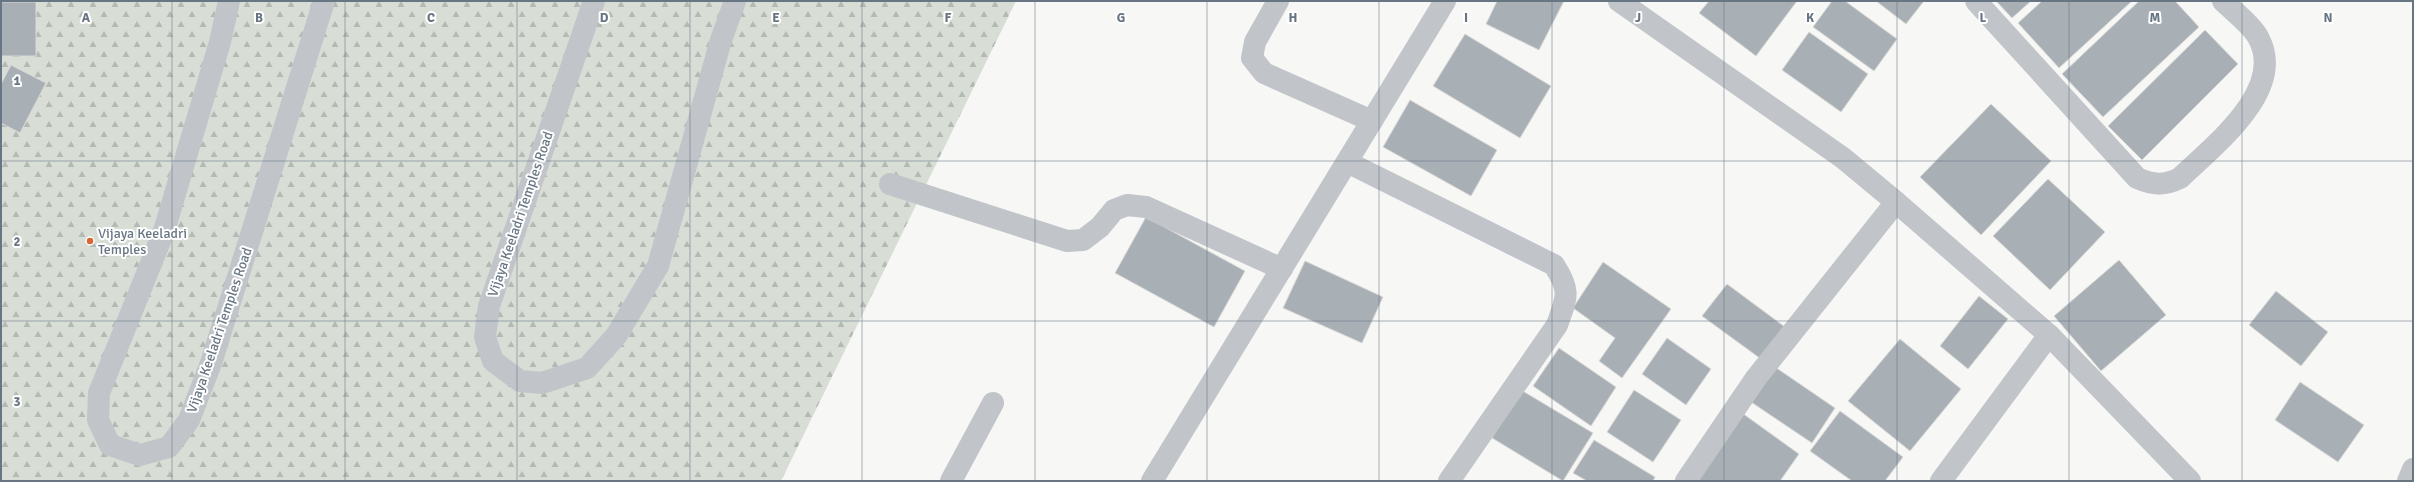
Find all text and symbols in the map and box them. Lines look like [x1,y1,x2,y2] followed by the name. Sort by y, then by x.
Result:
[82,10,91,26] text: A
[255,10,263,26] text: B
[427,10,435,26] text: C
[600,10,609,26] text: D
[772,10,780,26] text: E
[945,10,952,26] text: F
[1117,10,1125,26] text: G
[1289,10,1297,26] text: H
[1464,10,1468,26] text: I
[1635,10,1641,26] text: J
[1806,10,1814,26] text: K
[1980,10,1987,26] text: L
[2150,10,2161,26] text: M
[2323,10,2333,26] text: N
[13,73,21,89] text: 1
[484,129,557,299] street label: Vijaya Keeladri Temples Road
[98,225,187,258] place label: Vijaya Keeladri Temples
[13,234,21,250] text: 2
[85,236,95,246] marker: Vijaya Keeladri Temples
[183,245,256,415] street label: Vijaya Keeladri Temples Road
[13,394,21,410] text: 3

